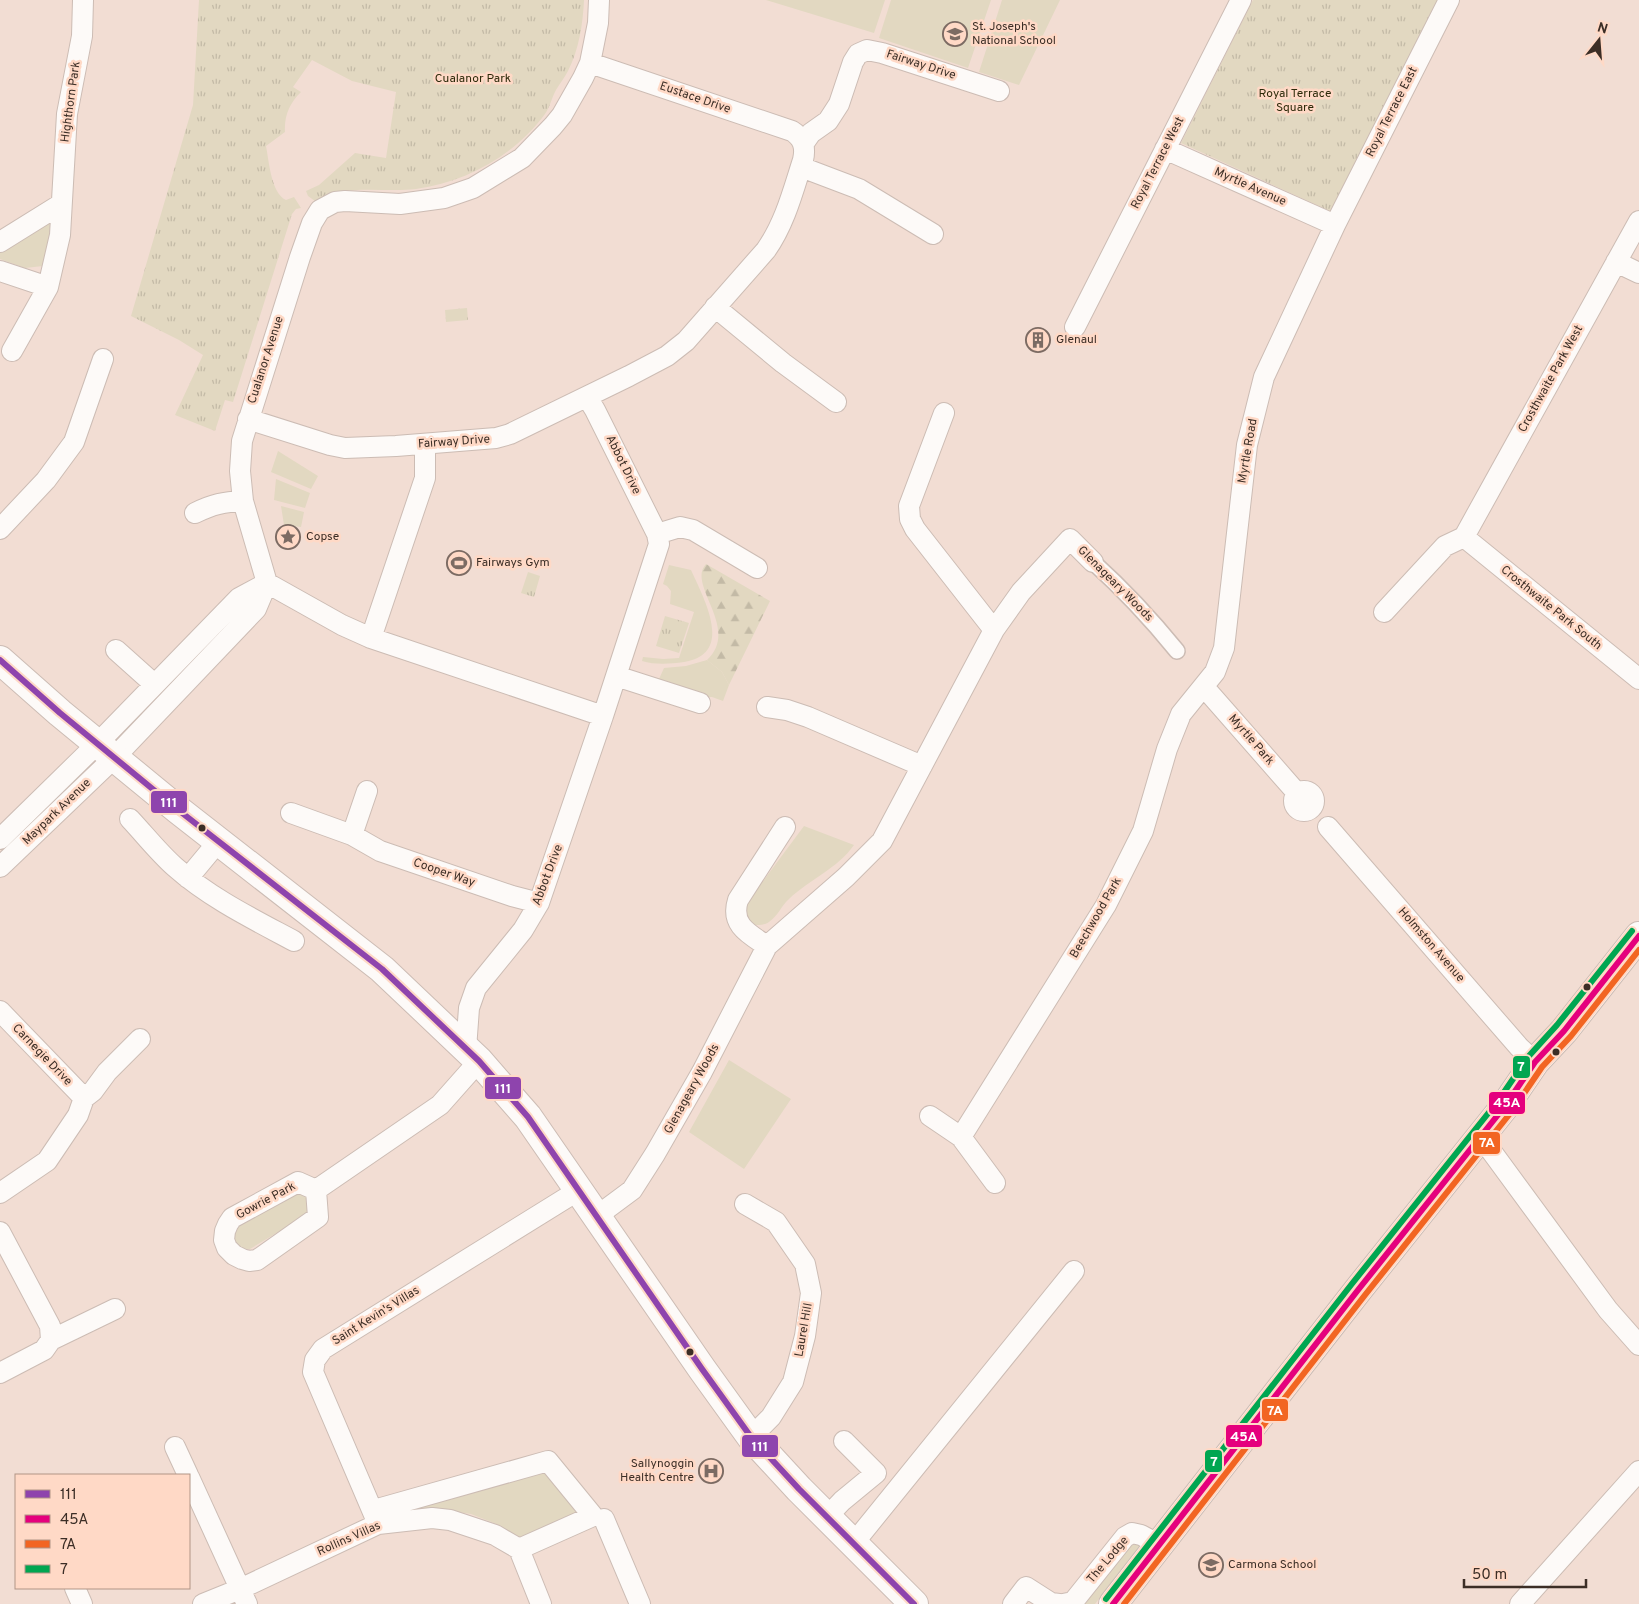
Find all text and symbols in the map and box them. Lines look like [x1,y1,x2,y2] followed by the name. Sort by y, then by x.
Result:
[1574,15,1624,65] north arrow
[972,19,1056,49] place label: St. Joseph's National School
[1595,19,1610,39] text: N
[942,21,968,47] school or university icon: St. Joseph's National School
[884,46,958,84] street label: Fairway Drive
[57,60,85,144] street label: Highthorn Park
[1362,64,1422,160] street label: Royal Terrace East
[435,71,511,87] park label: Cualanor Park
[657,78,733,118] street label: Eustace Drive
[1259,86,1331,116] park label: Royal Terrace Square
[1128,114,1188,212] street label: Royal Terrace West
[1211,164,1289,210] street label: Myrtle Avenue
[244,314,288,406] street label: Cualanor Avenue
[1515,323,1587,435] street label: Crosthwaite Park West
[1025,327,1051,353] building icon: Glenaul
[1056,332,1097,348] place label: Glenaul
[1234,417,1262,485] street label: Myrtle Road
[417,432,491,452] street label: Fairway Drive
[602,433,644,497] street label: Abbot Drive
[275,524,301,550] place icon: Copse
[306,529,339,545] place label: Copse
[1074,543,1156,625] street label: Glenageary Woods
[446,550,472,576] sports icon: Fairways Gym
[476,555,550,571] place label: Fairways Gym
[1497,562,1605,654] street label: Crosthwaite Park South
[1224,711,1278,769] street label: Myrtle Park
[19,775,95,849] street label: Maypark Avenue
[150,790,188,814] line badge: 111
[161,795,177,812] text: 111
[197,823,207,833] unlabelled marker
[529,842,567,908] street label: Abbot Drive
[411,855,477,891] street label: Cooper Way
[1066,875,1126,961] street label: Beechwood Park
[1394,904,1468,986] street label: Holmston Avenue
[1582,982,1592,992] unlabelled marker
[8,1021,76,1089] street label: Carnegie Drive
[661,1041,723,1137] street label: Glenageary Woods
[1551,1047,1561,1057] unlabelled marker
[1512,1055,1531,1079] line badge: 7
[1517,1059,1525,1076] text: 7
[484,1076,522,1100] line badge: 111
[495,1081,511,1098] text: 111
[1488,1091,1526,1115] line badge: 45A
[1493,1095,1521,1112] text: 45A
[1472,1131,1501,1155] line badge: 7A
[1479,1135,1495,1152] text: 7A
[233,1179,299,1223] street label: Gowrie Park
[329,1283,423,1349] street label: Saint Kevin's Villas
[791,1302,817,1358] street label: Laurel Hill
[685,1347,695,1357] unlabelled marker
[1261,1398,1289,1422] line badge: 7A
[1267,1403,1283,1420] text: 7A
[1225,1424,1263,1448] line badge: 45A
[1230,1429,1258,1446] text: 45A
[741,1434,779,1458] line badge: 111
[752,1439,768,1456] text: 111
[1204,1449,1223,1473] line badge: 7
[1210,1454,1218,1471] text: 7
[620,1456,694,1486] place label: Sallynoggin Health Centre
[698,1458,724,1484] hospital icon: Sallynoggin Health Centre
[15,1474,190,1589] legend
[60,1486,77,1505] text: 111
[60,1511,89,1530] text: 45A
[315,1518,383,1560] street label: Rollins Villas
[1084,1533,1132,1587] street label: The Lodge
[60,1536,76,1555] text: 7A
[1198,1552,1224,1578] school or university icon: Carmona School
[1464,1556,1586,1588] scale bar
[1228,1557,1316,1573] place label: Carmona School
[60,1561,68,1580] text: 7
[1472,1566,1507,1585] text: 50 m

